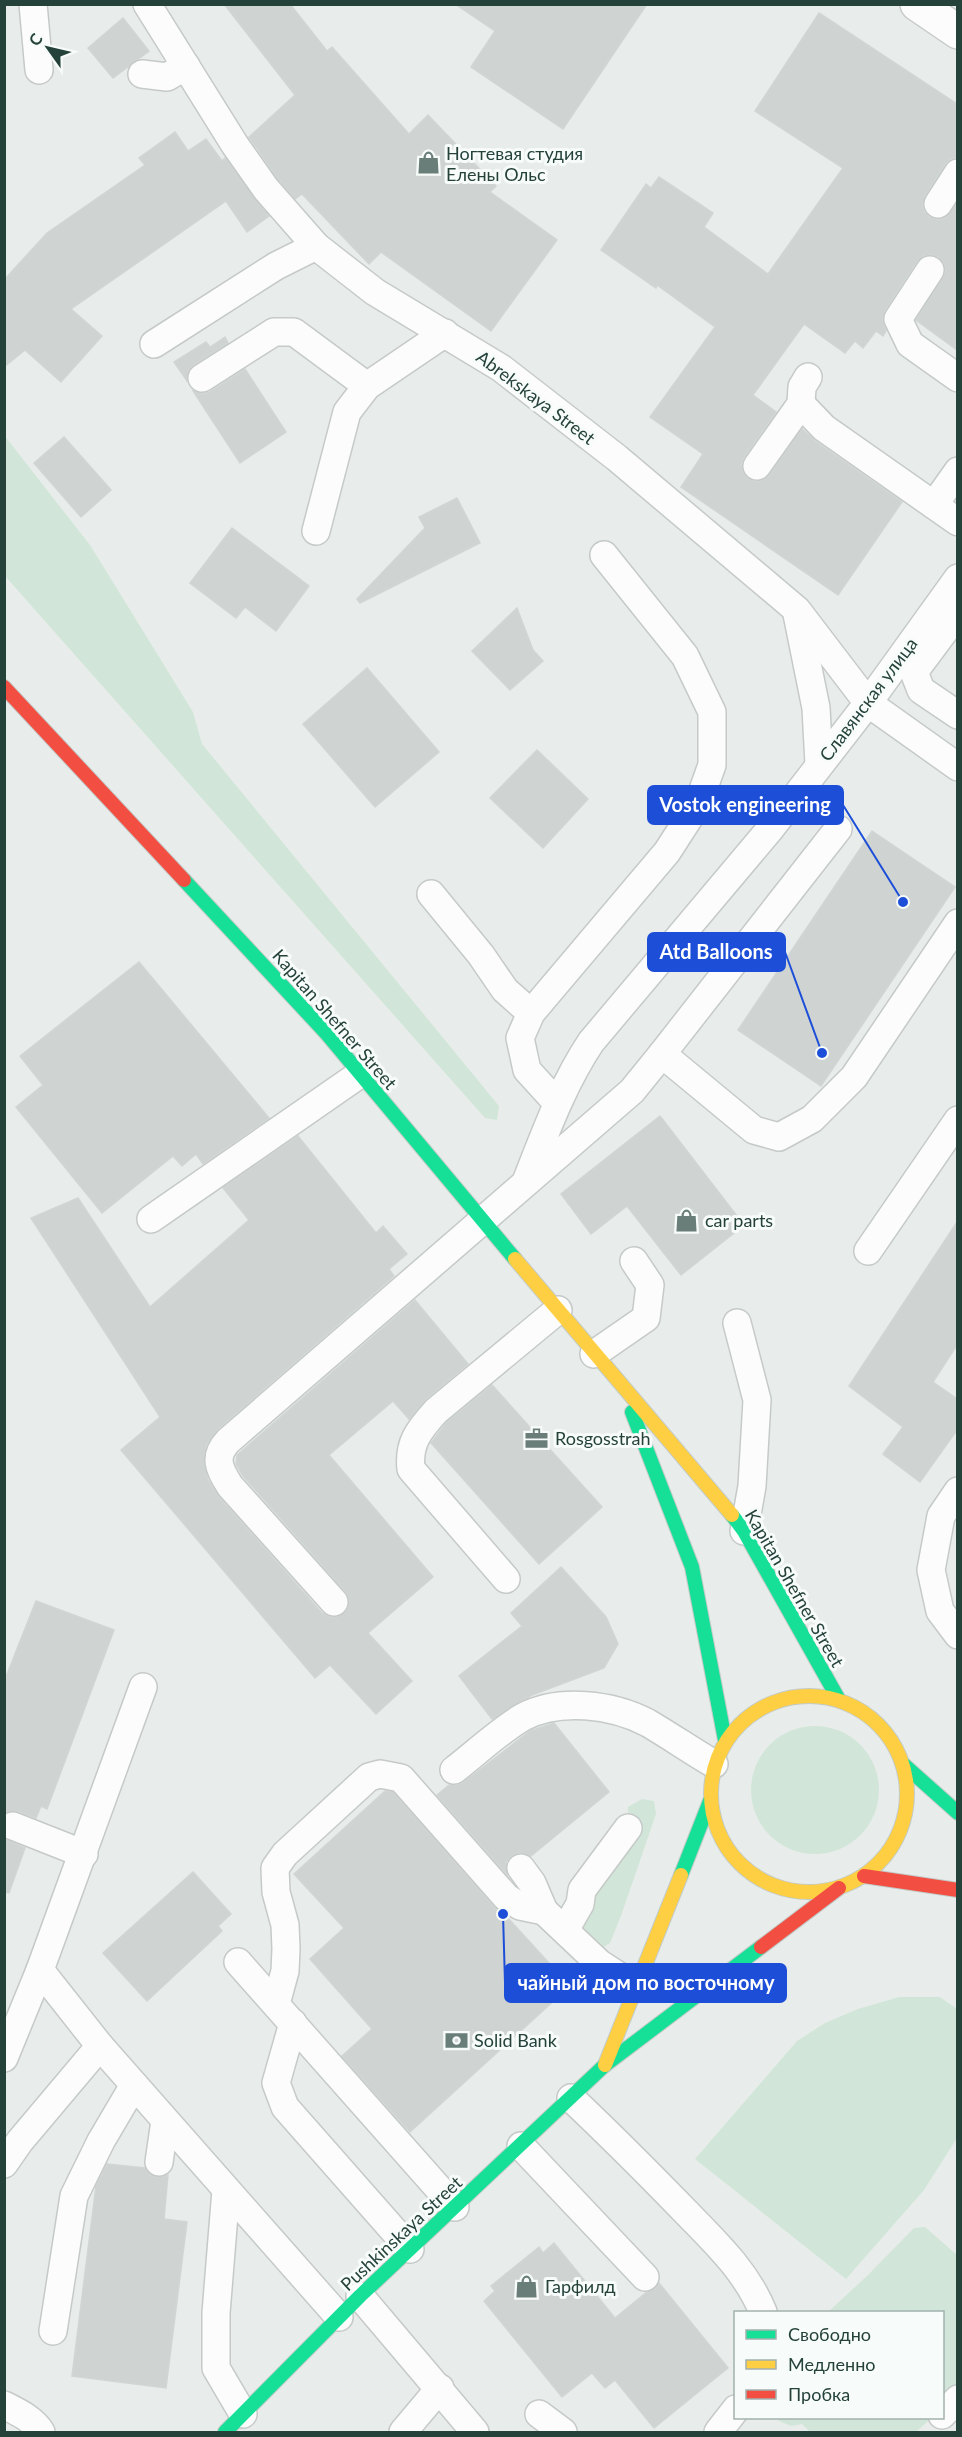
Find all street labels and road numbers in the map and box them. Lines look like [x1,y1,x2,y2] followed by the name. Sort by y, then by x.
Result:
[472,345,600,449] street label: Abrekskaya Street
[814,633,922,765] street label: Славянская улица
[268,944,402,1094] street label: Kapitan Shefner Street
[741,1505,849,1671] street label: Kapitan Shefner Street
[336,2171,467,2295] street label: Pushkinskaya Street

